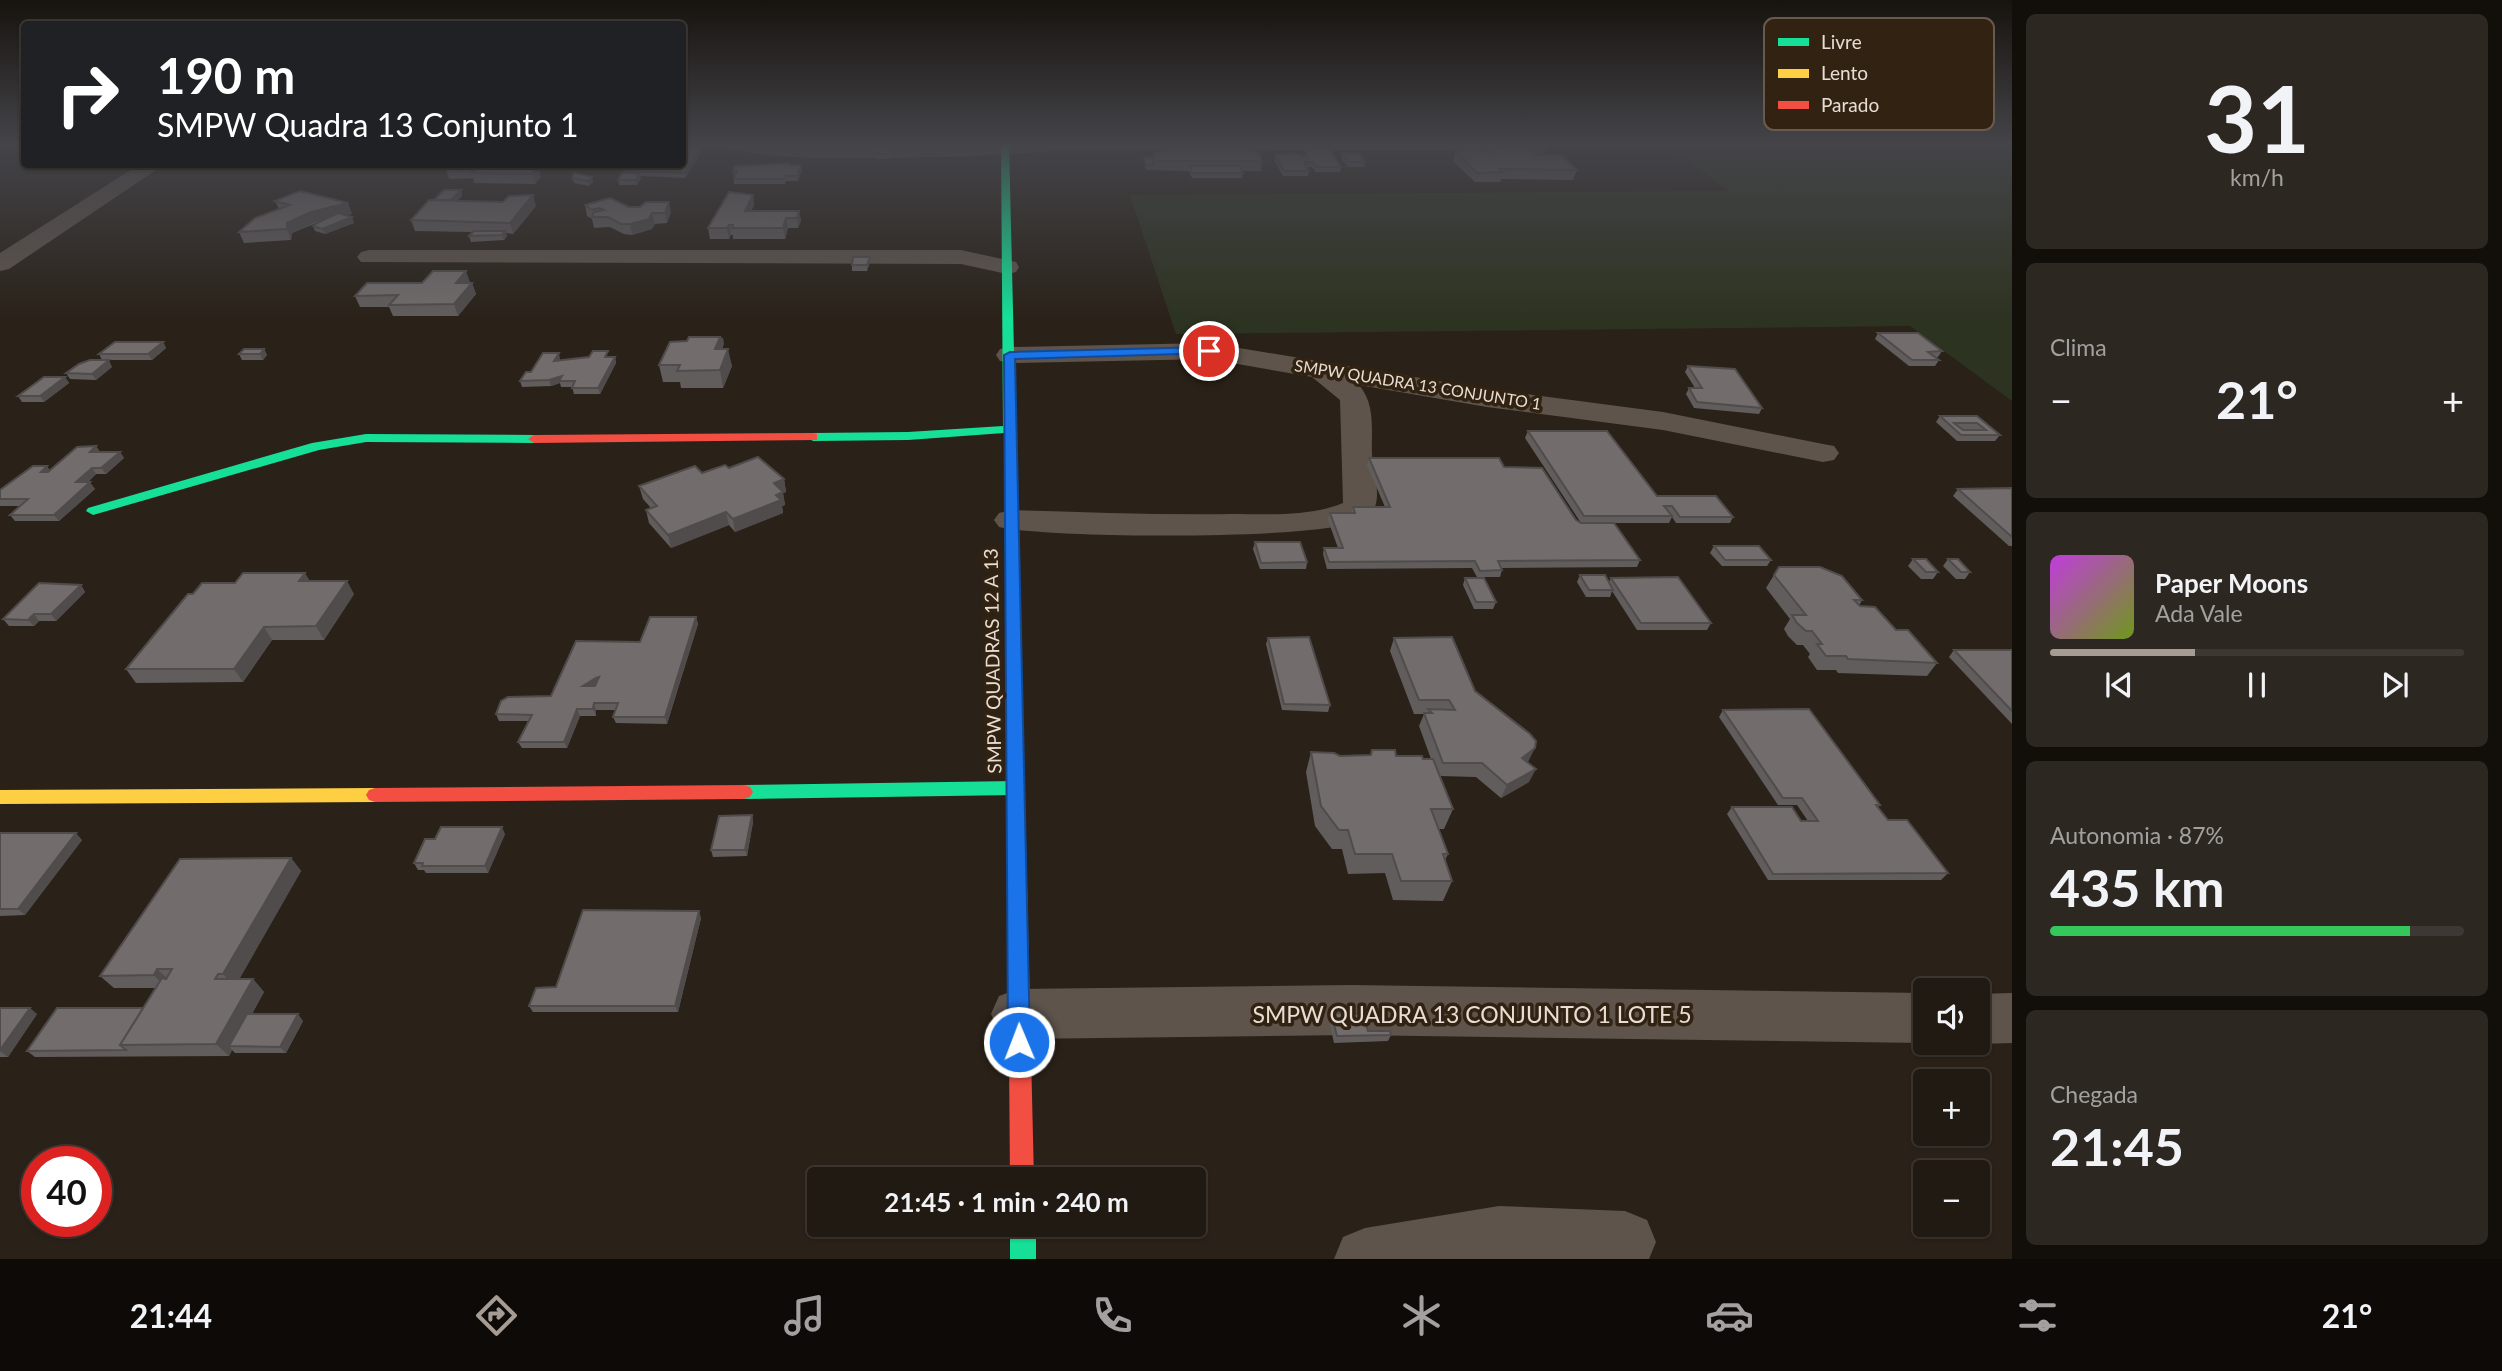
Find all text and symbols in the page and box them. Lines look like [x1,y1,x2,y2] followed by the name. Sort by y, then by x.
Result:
[1764,18,1994,130] legend
[1821,30,1862,53] text: Livre
[157,46,295,104] text: 190 m
[42,49,133,140] icon: right
[1821,61,1868,84] text: Lento
[2204,63,2310,172] text: 31
[1821,93,1879,116] text: Parado
[157,105,579,144] text: SMPW Quadra 13 Conjunto 1
[2230,163,2284,191] text: km/h
[1179,321,1239,381] pin
[1190,332,1228,370] icon: arrive
[2050,333,2107,361] text: Clima
[1293,355,1543,413] street label: SMPW QUADRA 13 CONJUNTO 1
[2216,368,2298,430] text: 21°
[2050,377,2072,423] text: −
[2442,377,2464,423] text: +
[979,548,1005,774] street label: SMPW QUADRAS 12 A 13
[2155,567,2308,599] text: Paper Moons
[2155,599,2243,627] text: Ada Vale
[2100,666,2138,704] icon: previous
[2238,666,2276,704] icon: pause
[2376,666,2414,704] icon: next
[2050,821,2224,849] text: Autonomia · 87%
[2050,856,2224,918] text: 435 km
[1913,978,1990,1237] map controls
[1913,978,1990,1055] button: sound
[1252,1000,1692,1028] street label: SMPW QUADRA 13 CONJUNTO 1 LOTE 5
[982,1005,1056,1079] position arrow
[1913,1069,1990,1146] button: +
[2050,1080,2138,1108] text: Chegada
[2050,1115,2184,1177] text: 21:45
[21,1146,112,1237] speed limit sign: 40
[1913,1160,1990,1237] button: −
[884,1186,1129,1218] text: 21:45 · 1 min · 240 m
[472,1291,521,1340] icon: directions
[780,1291,829,1340] icon: music
[1088,1291,1137,1340] icon: phone
[1397,1291,1446,1340] icon: climate
[1705,1291,1754,1340] icon: car
[2013,1291,2062,1340] icon: filters
[130,1296,212,1335] text: 21:44
[2322,1296,2372,1335] text: 21°

